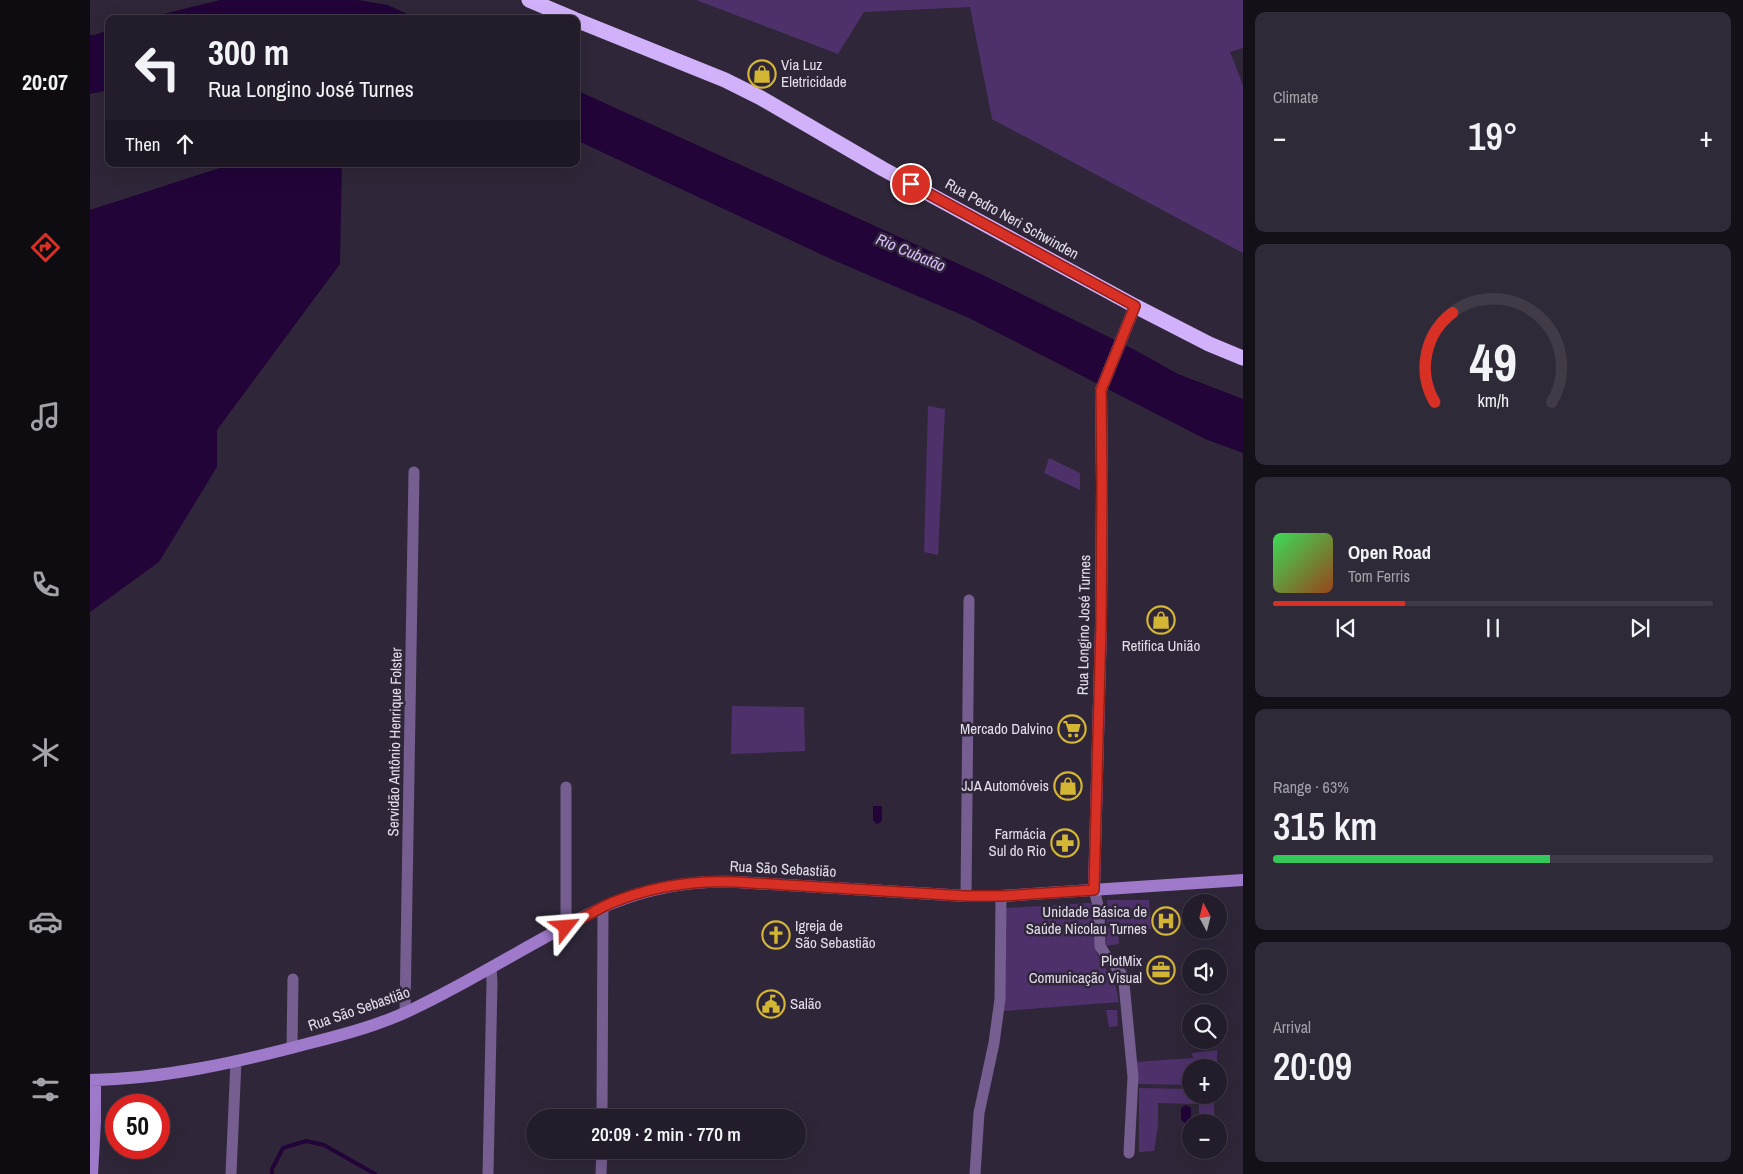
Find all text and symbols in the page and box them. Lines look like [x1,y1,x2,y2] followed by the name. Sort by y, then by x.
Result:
[208,29,289,76] text: 300 m
[125,35,190,100] icon: left
[781,54,847,92] place label: Via Luz Eletricidade
[747,59,777,89] shop icon: Via Luz Eletricidade
[22,67,68,97] text: 20:07
[208,74,414,104] text: Rua Longino José Turnes
[1273,86,1318,108] text: Climate
[1468,111,1518,162] text: 19°
[1273,118,1286,156] text: −
[1700,118,1713,156] text: +
[171,130,199,158] icon: ahead
[125,131,161,157] text: Then
[890,163,932,205] pin
[897,170,925,198] icon: arrive
[942,173,1083,264] street label: Rua Pedro Neri Schwinden
[873,227,949,277] water label: Rio Cubatão
[28,230,63,265] icon: directions
[1469,327,1517,397] text: 49
[1477,389,1509,413] text: km/h
[28,399,63,434] icon: music
[1348,539,1431,565] text: Open Road
[1072,555,1095,695] street label: Rua Longino José Turnes
[1348,565,1410,587] text: Tom Ferris
[28,567,63,602] icon: phone
[1146,605,1176,635] shop icon: Retifica União
[1332,614,1360,642] icon: previous
[1479,614,1507,642] icon: pause
[1626,614,1654,642] icon: next
[1122,635,1200,656] place label: Retifica União
[382,647,407,837] street label: Servidão Antônio Henrique Folster
[1057,714,1087,744] supermarket icon: Mercado Dalvino
[960,718,1053,739] place label: Mercado Dalvino
[28,735,63,770] icon: climate
[1053,771,1083,801] shop icon: JJA Automóveis
[961,775,1049,796] place label: JJA Automóveis
[1273,776,1349,798] text: Range · 63%
[1273,801,1377,852] text: 315 km
[989,823,1046,861] place label: Farmácia Sul do Rio
[1050,828,1080,858] pharmacy icon: Farmácia Sul do Rio
[729,855,837,882] street label: Rua São Sebastião
[1182,894,1228,939] north arrow
[1182,894,1227,1159] map controls
[539,900,591,952] position arrow
[1026,901,1147,939] place label: Unidade Básica de Saúde Nicolau Turnes
[28,904,63,939] icon: car
[1151,906,1181,936] hospital icon: Unidade Básica de Saúde Nicolau Turnes
[795,915,876,953] place label: Igreja de São Sebastião
[761,920,791,950] church icon: Igreja de São Sebastião
[1182,949,1227,994] button: sound
[1029,950,1143,988] place label: PlotMix Comunicação Visual
[1146,955,1176,985] office icon: PlotMix Comunicação Visual
[305,981,413,1036] street label: Rua São Sebastião
[756,989,786,1019] public building icon: Salão
[790,993,822,1014] place label: Salão
[1182,1004,1227,1049] button: search
[1273,1016,1311,1038] text: Arrival
[1273,1041,1352,1092] text: 20:09
[1182,1059,1227,1104] button: +
[28,1072,63,1107] icon: filters
[105,1094,170,1159] speed limit sign: 50
[1182,1114,1227,1159] button: −
[591,1121,741,1147] text: 20:09 · 2 min · 770 m

